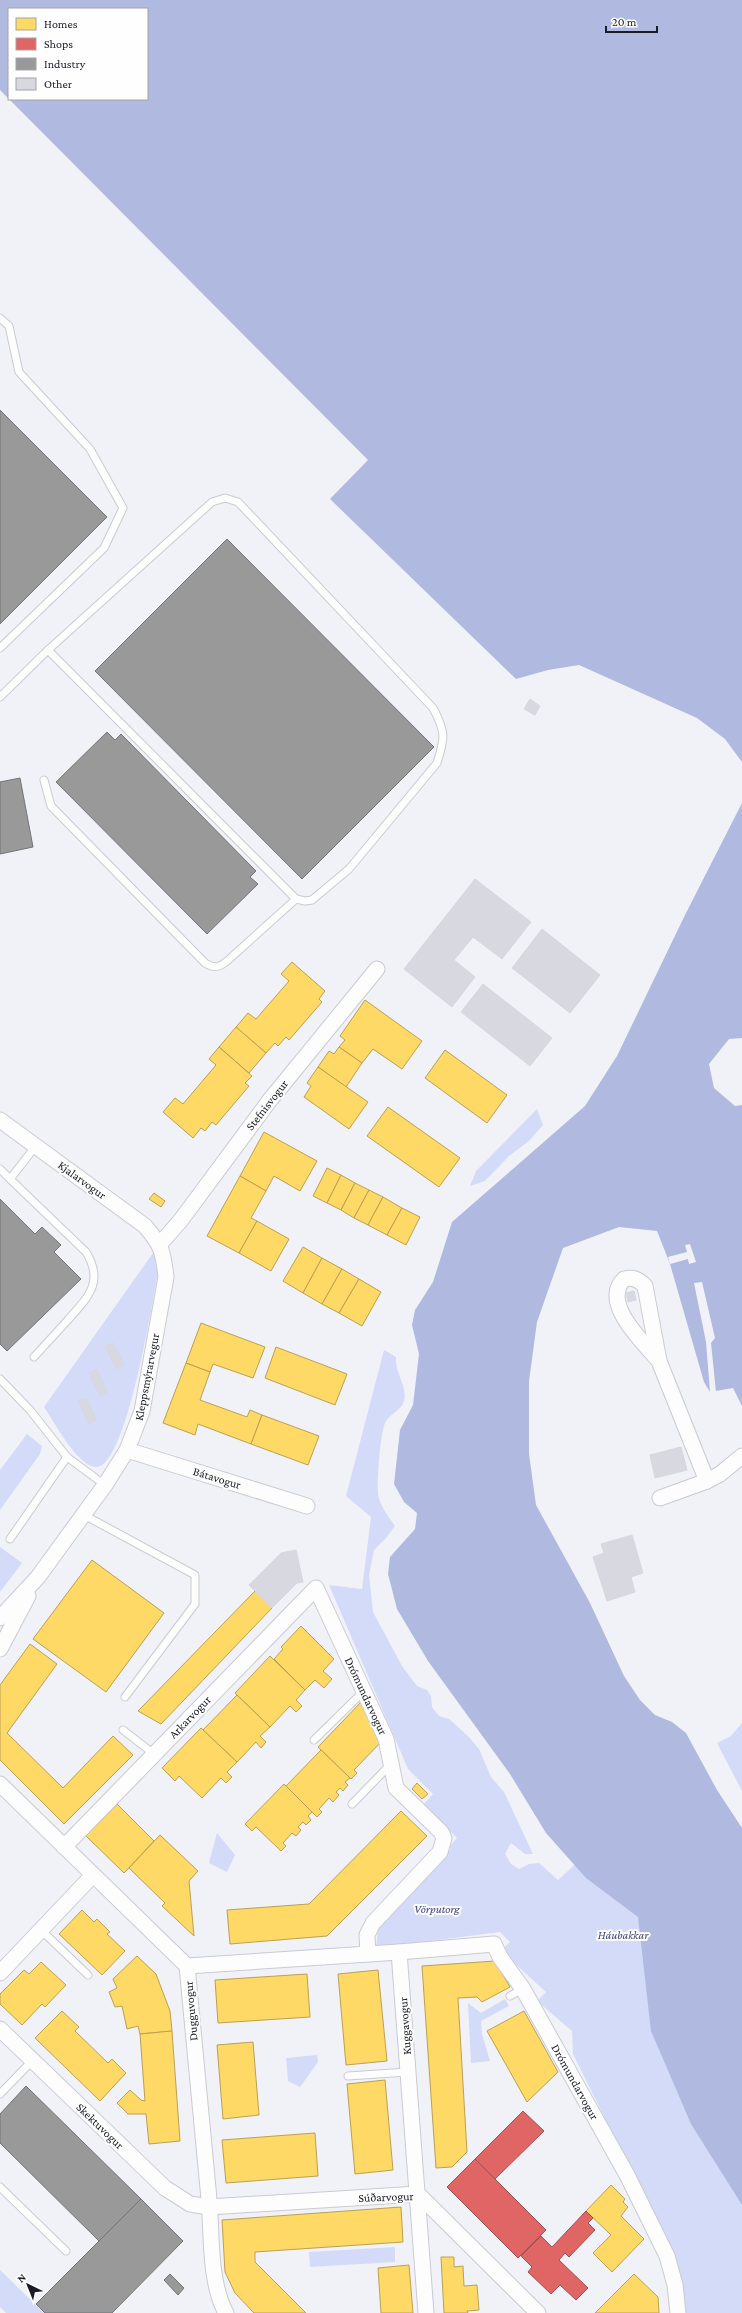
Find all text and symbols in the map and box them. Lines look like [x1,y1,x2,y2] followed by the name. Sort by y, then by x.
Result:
[8,8,148,100] legend
[606,8,657,34] scale bar
[612,15,637,29] text: 20 m
[44,17,78,31] text: Homes
[44,37,73,51] text: Shops
[44,57,86,71] text: Industry
[44,77,73,91] text: Other
[243,1076,292,1133] street label: Stefnisvogur
[55,1158,109,1203] street label: Kjalarvogur
[132,1331,162,1422] street label: Kleppsmýrarvegur
[191,1464,243,1492] street label: Bátavogur
[342,1655,390,1738] street label: Drómundarvogur
[166,1692,214,1741] street label: Arkarvogur
[414,1902,460,1916] park label: Vörputorg
[598,1928,649,1942] park label: Háubakkar
[181,1980,201,2042] street label: Dugguvogur
[396,1996,414,2055] street label: Kuggavogur
[548,2042,602,2123] street label: Drómundarvogur
[73,2100,127,2153] street label: Skektuvogur
[358,2189,415,2205] street label: Súðarvogur
[8,2265,48,2305] north arrow
[14,2270,28,2285] text: N

